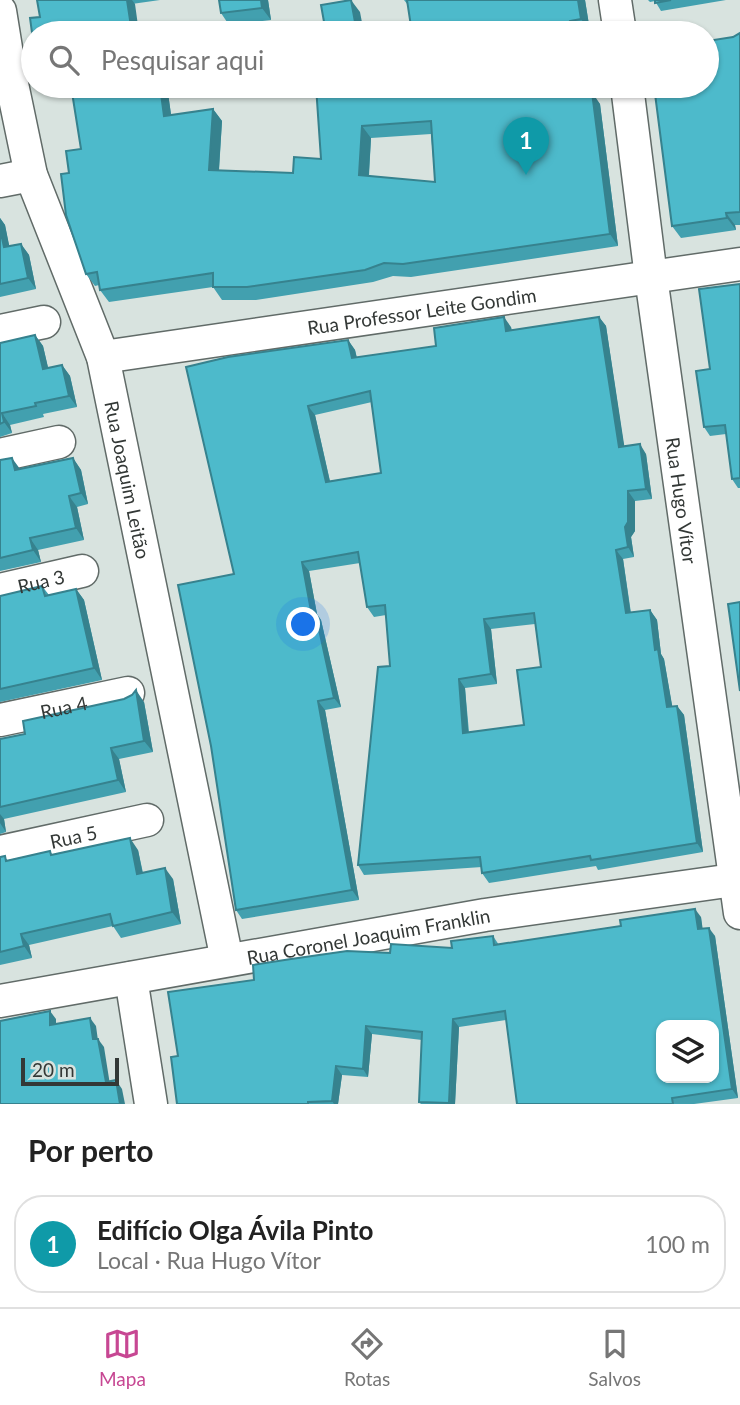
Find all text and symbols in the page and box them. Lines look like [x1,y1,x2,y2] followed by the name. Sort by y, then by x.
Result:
[21,21,719,98] search box
[45,41,83,79] icon: search
[101,44,264,76] text: Pesquisar aqui
[503,117,549,175] pin: 1
[306,282,538,339] street label: Rua Professor Leite Gondim
[101,399,156,561] street label: Rua Joaquim Leitão
[662,436,702,565] street label: Rua Hugo Vítor
[15,564,67,597] street label: Rua 3
[286,607,320,641] your location
[38,690,89,723] street label: Rua 4
[48,820,99,852] street label: Rua 5
[245,903,492,969] street label: Rua Coronel Joaquim Franklin
[656,1020,719,1083] map controls
[656,1020,719,1083] button: layers
[21,1055,119,1087] scale bar
[32,1058,75,1081] text: 20 m
[28,1132,153,1168] text: Por perto
[97,1214,373,1246] text: Edifício Olga Ávila Pinto
[46,1230,60,1258] text: 1
[645,1230,710,1258] text: 100 m
[97,1246,321,1274] text: Local · Rua Hugo Vítor
[99,1325,146,1390] tab: Mapa
[344,1325,390,1390] tab: Rotas
[588,1325,641,1390] tab: Salvos

